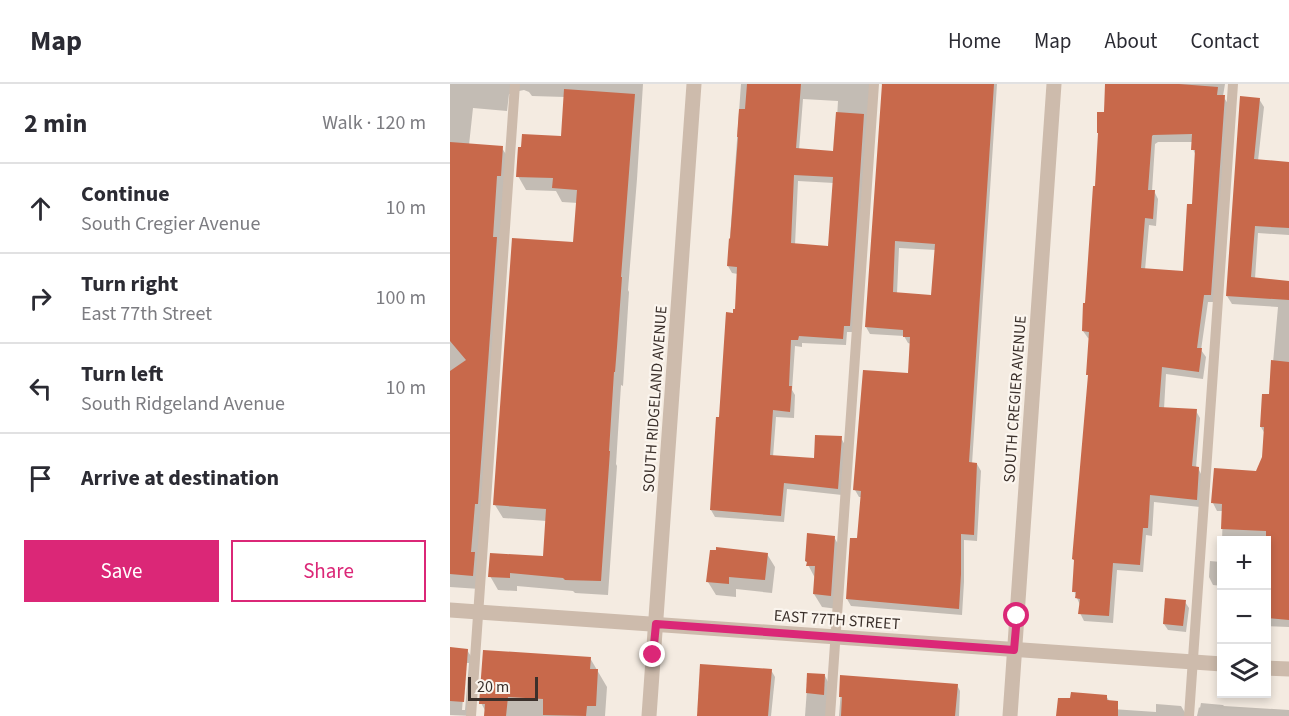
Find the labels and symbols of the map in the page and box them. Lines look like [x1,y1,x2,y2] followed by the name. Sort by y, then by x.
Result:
[637,305,673,493] street label: SOUTH RIDGELAND AVENUE
[998,315,1032,483] street label: SOUTH CREGIER AVENUE
[1003,602,1029,628] route start
[773,605,901,635] street label: EAST 77TH STREET
[639,641,665,667] route end
[468,674,538,702] scale bar

